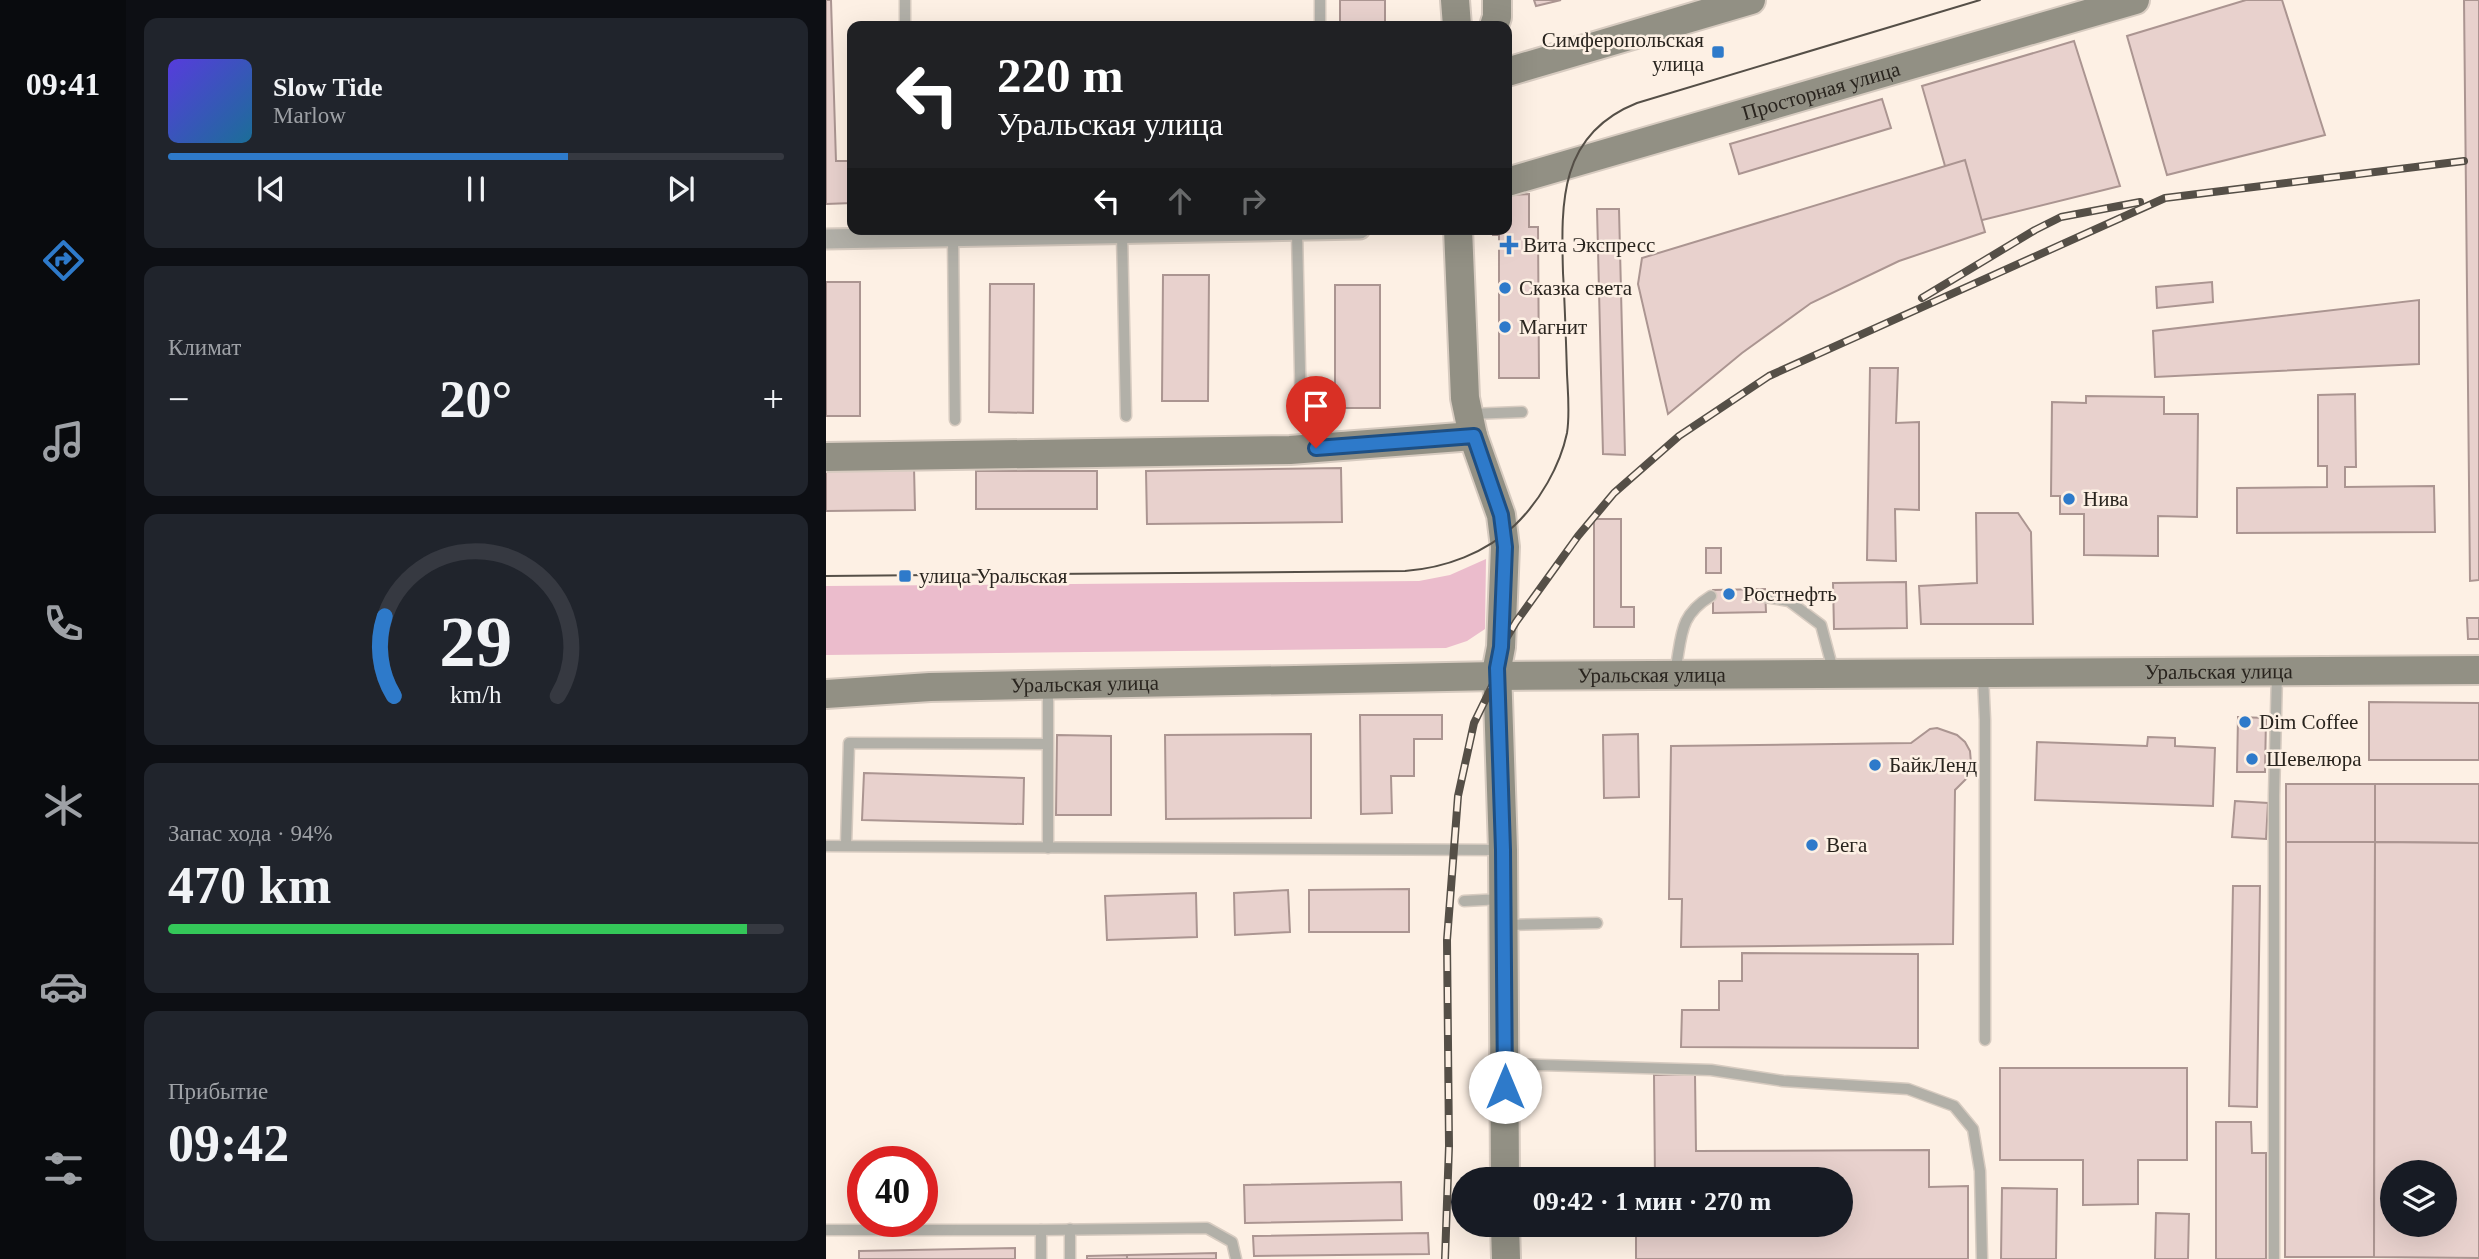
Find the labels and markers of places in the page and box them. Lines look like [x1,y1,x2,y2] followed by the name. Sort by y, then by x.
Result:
[1542,28,1705,76] place label: Симферопольская улица
[1710,44,1726,60] marker: Симферопольская улица
[1523,233,1655,257] place label: Вита Экспресс
[1501,237,1517,253] marker: Вита Экспресс
[1519,276,1633,300] place label: Сказка света
[1497,280,1513,296] marker: Сказка света
[1519,315,1587,339] place label: Магнит
[1497,319,1513,335] marker: Магнит
[1286,376,1346,448] pin
[2083,487,2129,511] place label: Нива
[2061,491,2077,507] marker: Нива
[919,564,1068,588] place label: улица Уральская
[897,568,913,584] marker: улица Уральская
[1743,582,1837,606] place label: Ростнефть
[1721,586,1737,602] marker: Ростнефть
[2259,710,2358,734] place label: Dim Coffee
[2237,714,2253,730] marker: Dim Coffee
[2266,747,2362,771] place label: Шевелюра
[2244,751,2260,767] marker: Шевелюра
[1889,753,1977,777] place label: БайкЛенд
[1867,757,1883,773] marker: БайкЛенд
[1826,833,1868,857] place label: Вега
[1804,837,1820,853] marker: Вега

